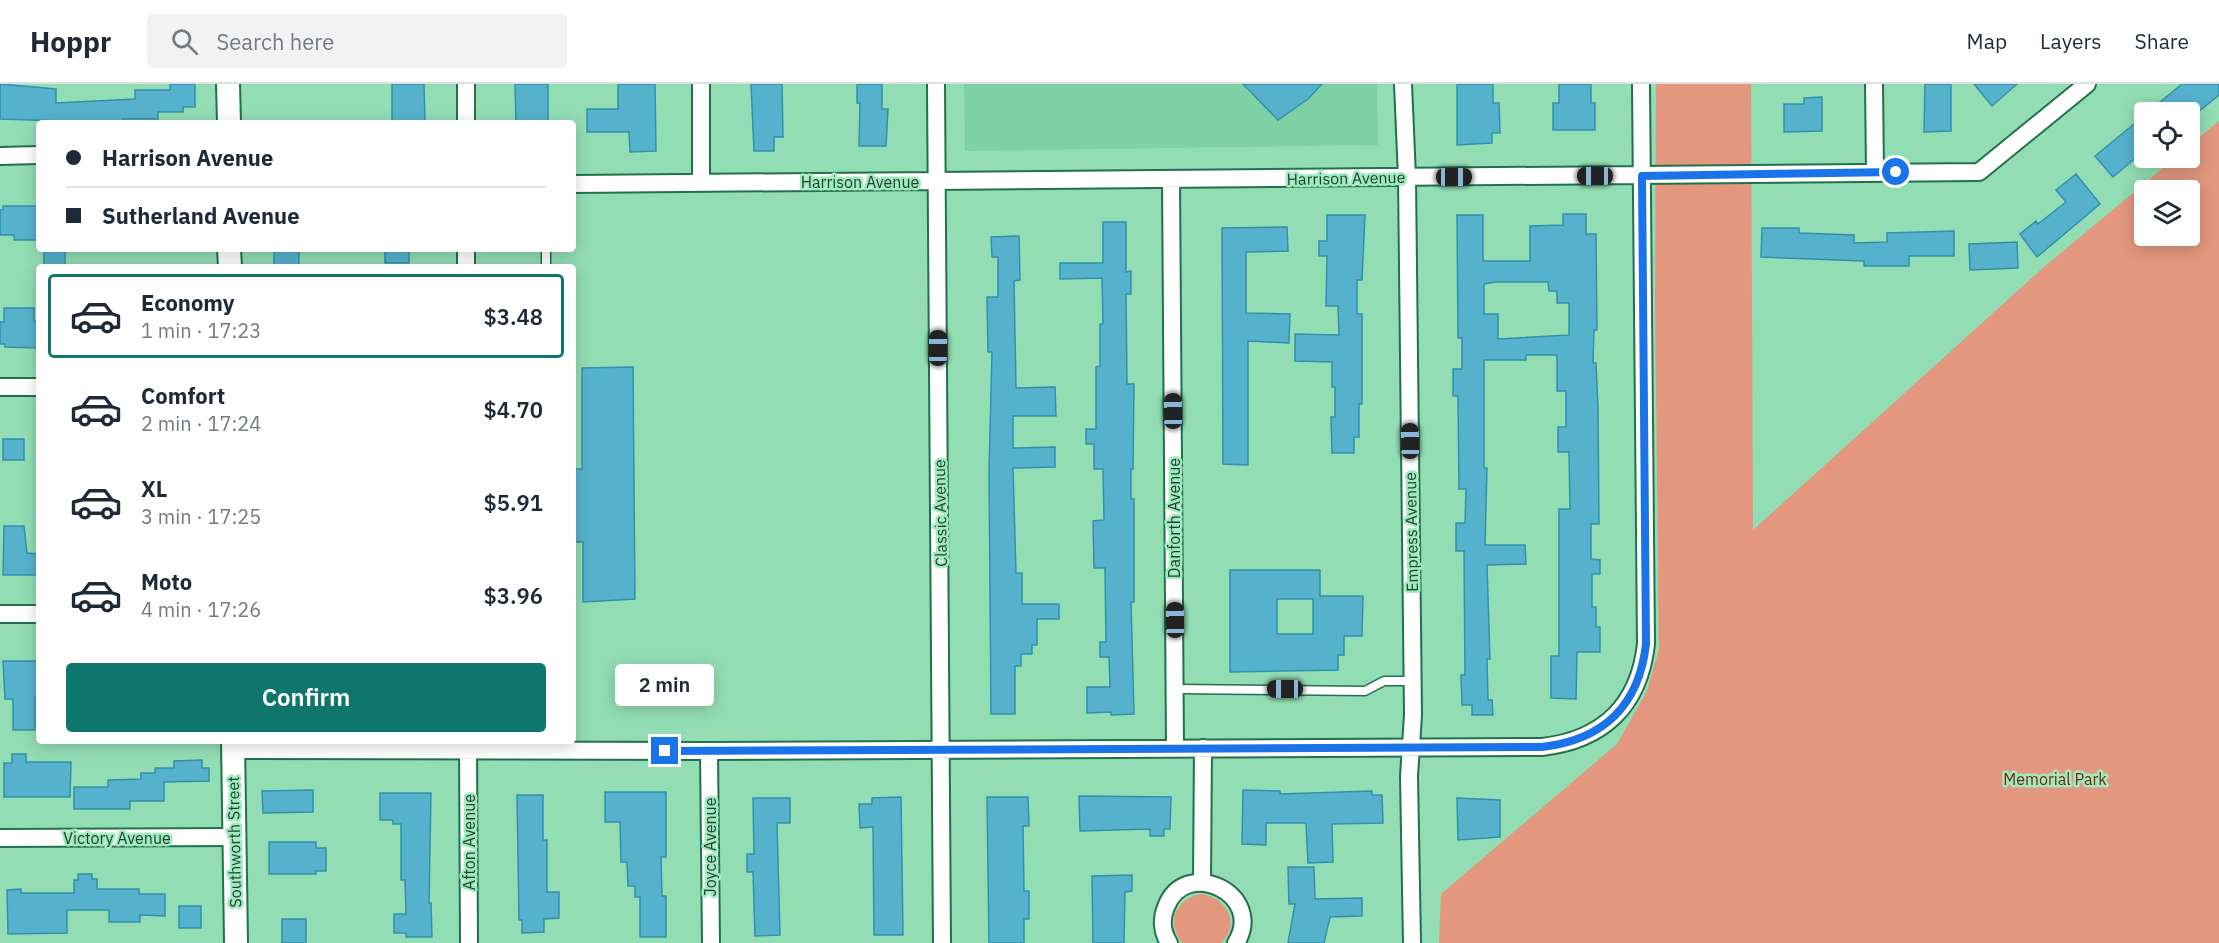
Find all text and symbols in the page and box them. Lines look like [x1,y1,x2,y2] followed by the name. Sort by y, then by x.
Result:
[147,14,567,68] search box
[30,23,111,60] text: Hoppr
[168,25,201,58] icon: search
[216,27,334,56] text: Search here
[1967,27,2007,55] text: Map
[2040,27,2102,55] text: Layers
[2135,27,2189,55] text: Share
[2134,102,2200,246] map controls
[2134,102,2200,168] button: locate
[102,143,273,172] text: Harrison Avenue
[1882,158,1909,185] route start
[1287,167,1406,189] street label: Harrison Avenue
[1577,167,1613,185] car
[1436,168,1472,186] car
[801,172,920,192] street label: Harrison Avenue
[2134,180,2200,246] button: layers
[102,201,300,230] text: Sutherland Avenue
[141,288,235,317] text: Economy
[69,289,123,343] icon: car
[484,302,543,331] text: $3.48
[141,317,261,344] text: 1 min · 17:23
[929,330,947,366] car
[141,381,225,410] text: Comfort
[69,382,123,436] icon: car
[1164,393,1182,429] car
[484,395,543,424] text: $4.70
[141,410,261,437] text: 2 min · 17:24
[1401,423,1419,459] car
[1164,458,1184,578] street label: Danforth Avenue
[929,459,951,567] street label: Classic Avenue
[1400,472,1422,592] street label: Empress Avenue
[141,474,167,503] text: XL
[69,475,123,529] icon: car
[484,488,543,517] text: $5.91
[141,503,261,530] text: 3 min · 17:25
[141,567,192,596] text: Moto
[69,568,123,622] icon: car
[484,581,543,610] text: $3.96
[141,596,261,623] text: 4 min · 17:26
[1166,602,1184,638] car
[66,663,546,732] button: Confirm
[616,664,714,706] callout: 2 min
[639,671,690,698] text: 2 min
[1267,680,1303,698] car
[651,737,678,764] route end
[2003,769,2107,789] park label: Memorial Park
[223,776,245,908] street label: Southworth Street
[459,794,479,890] street label: Afton Avenue
[700,797,720,896] street label: Joyce Avenue
[63,828,171,848] street label: Victory Avenue

